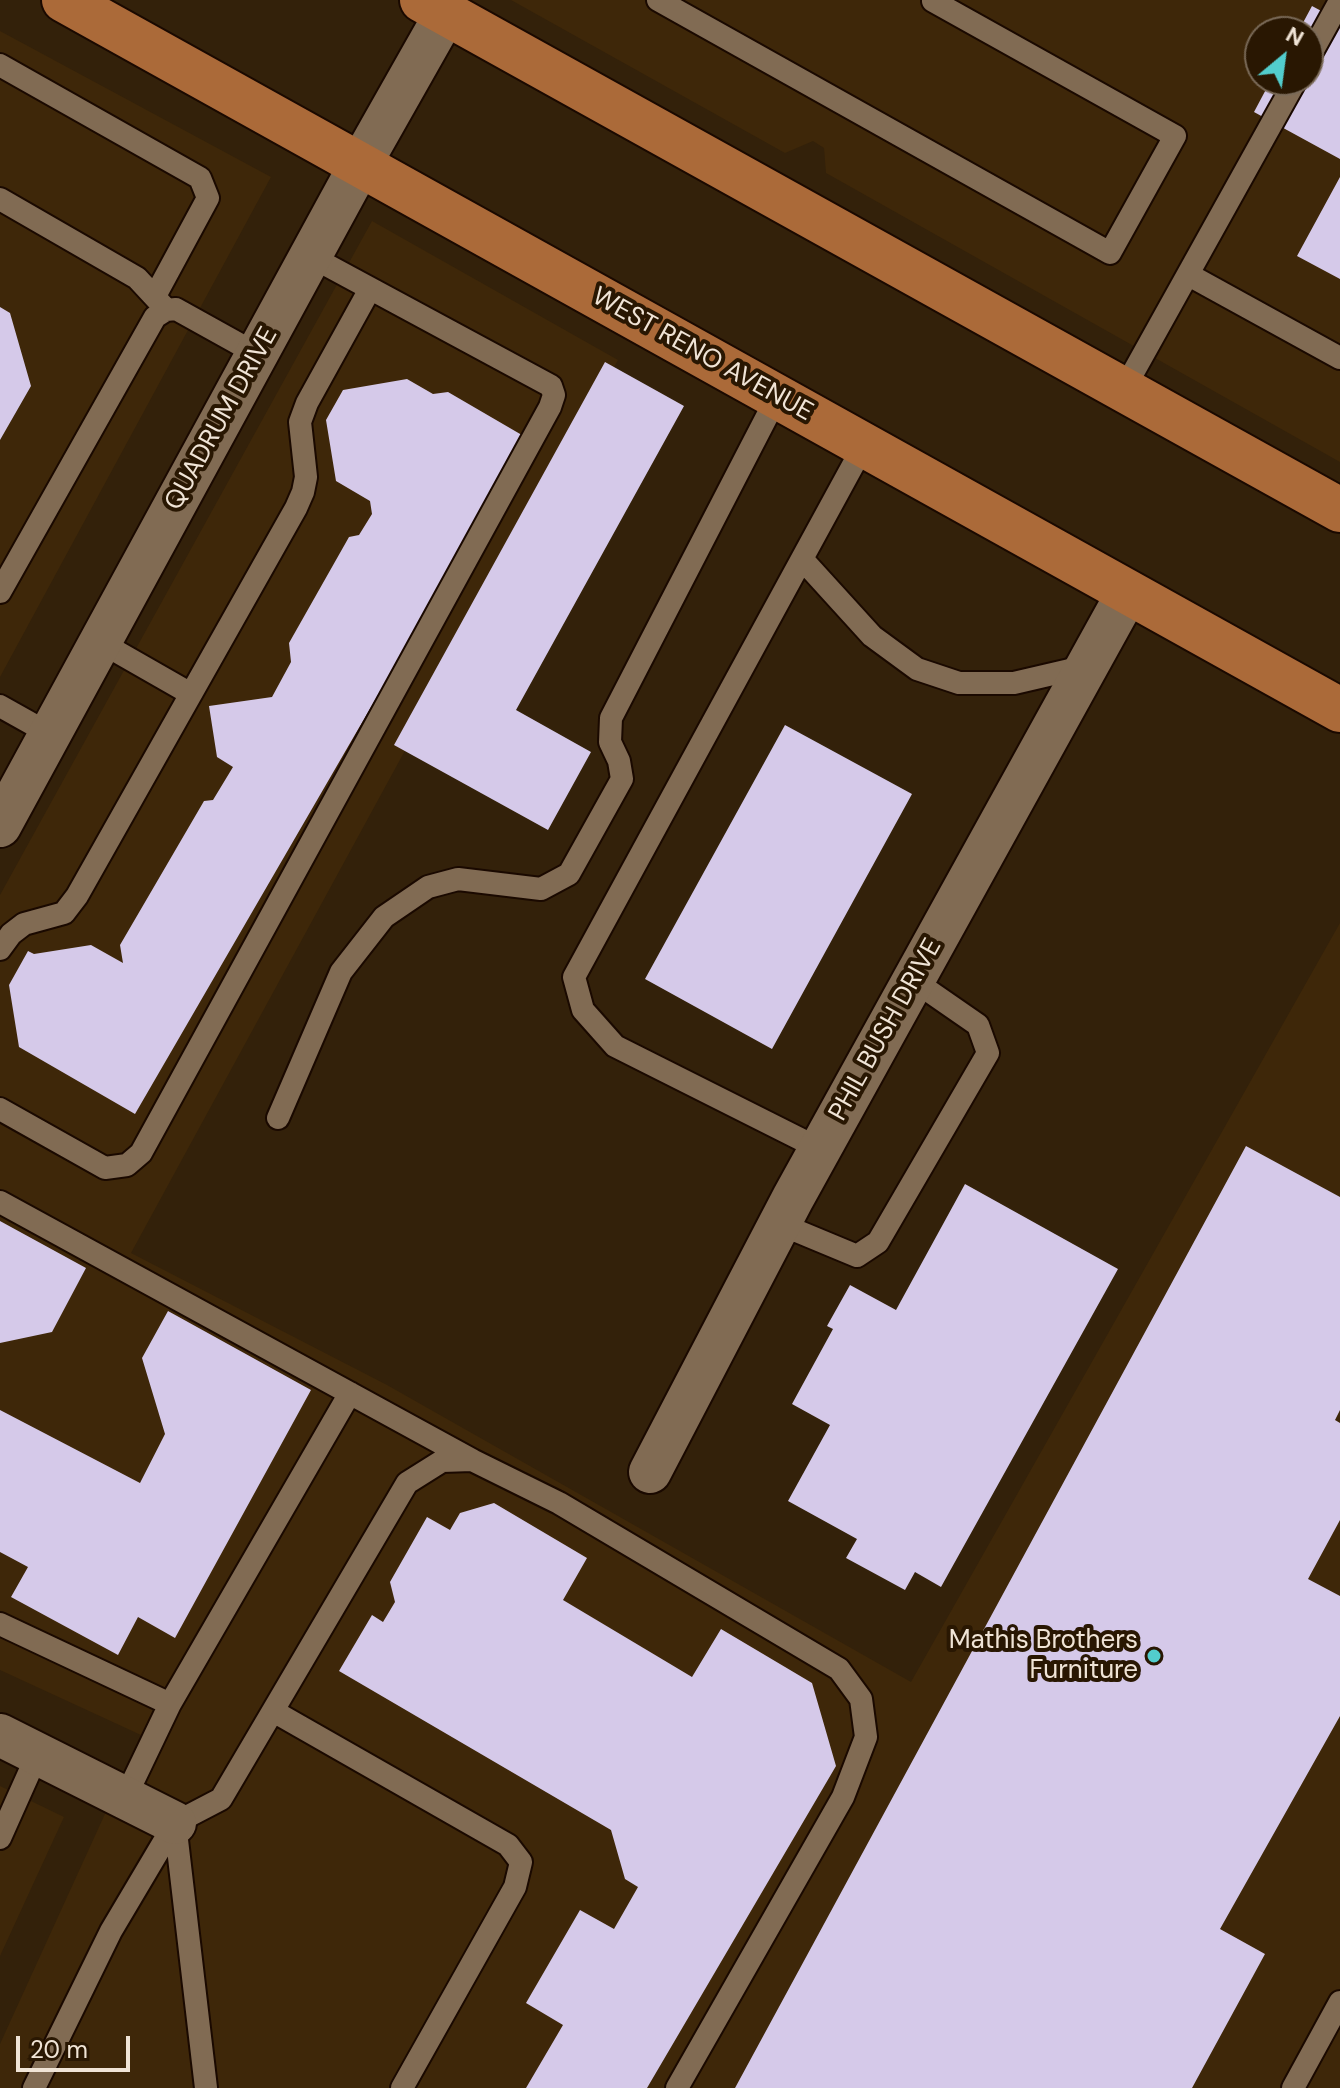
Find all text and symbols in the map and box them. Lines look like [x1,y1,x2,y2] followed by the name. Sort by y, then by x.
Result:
[1244,16,1324,96] north arrow
[1281,20,1309,53] text: N
[586,281,818,429] street label: WEST RENO AVENUE
[159,322,285,516] street label: QUADRUM DRIVE
[823,933,949,1127] street label: PHIL BUSH DRIVE
[949,1625,1138,1686] place label: Mathis Brothers Furniture
[1145,1647,1163,1665] marker: Mathis Brothers Furniture
[20,2020,134,2070] scale bar
[30,2034,88,2065] text: 20 m

